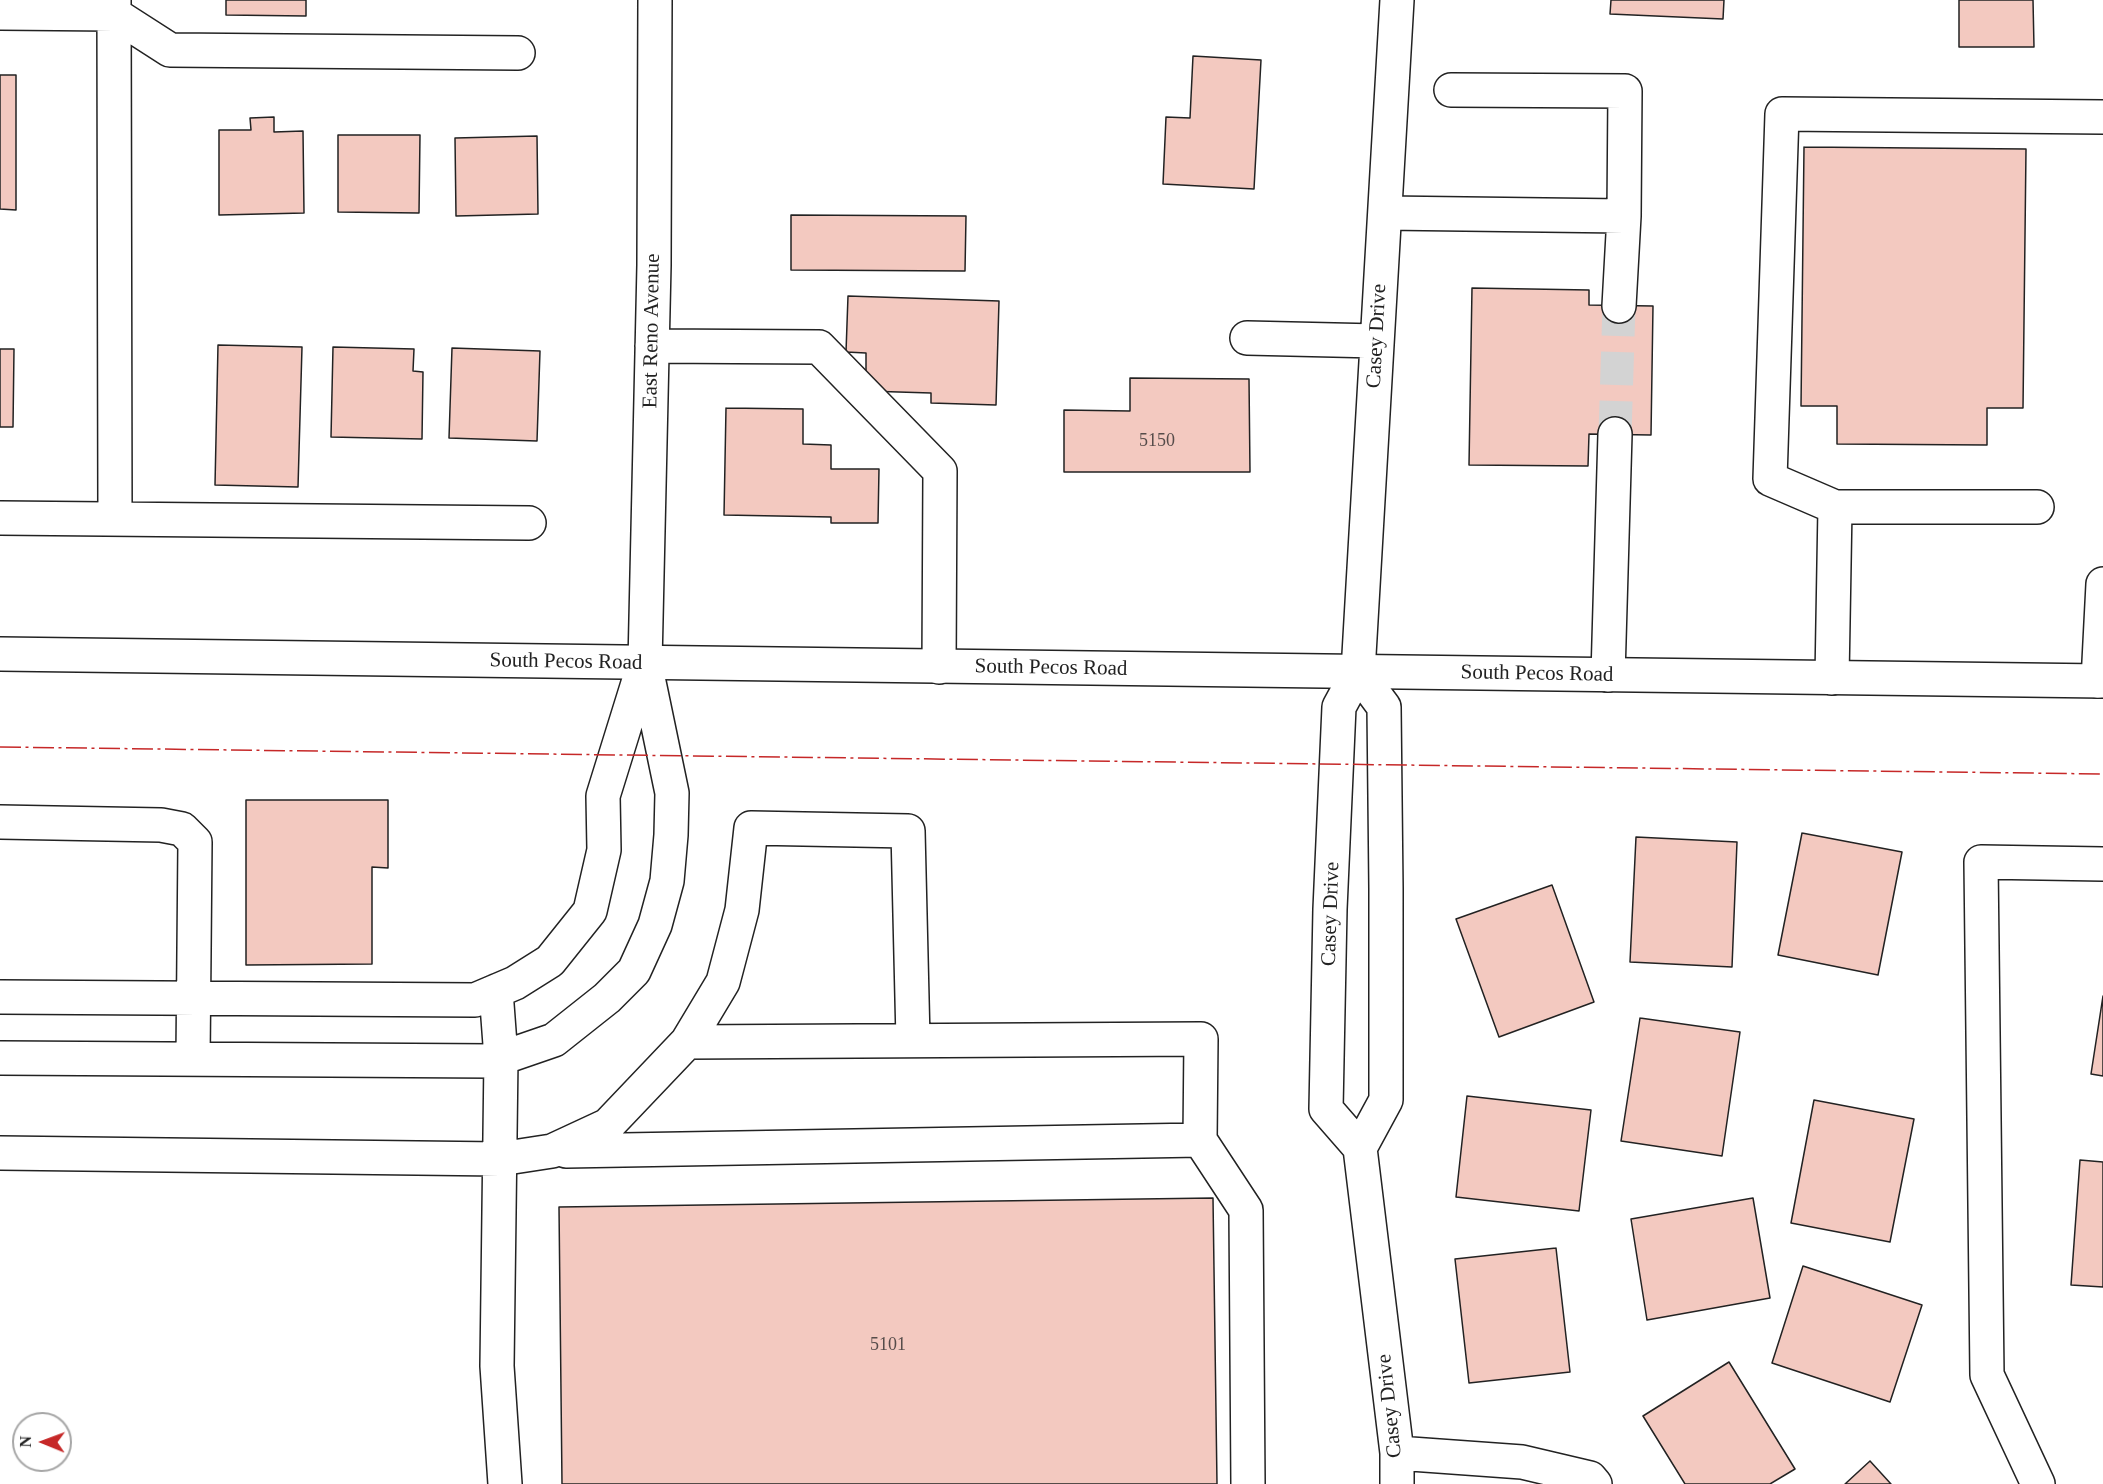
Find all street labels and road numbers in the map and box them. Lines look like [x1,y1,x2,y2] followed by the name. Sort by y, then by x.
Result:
[638,253,666,409] street label: East Reno Avenue
[1362,283,1392,389] street label: Casey Drive
[489,648,643,676] street label: South Pecos Road
[974,654,1128,682] street label: South Pecos Road
[1460,660,1614,688] street label: South Pecos Road
[1317,861,1345,967] street label: Casey Drive
[1372,1353,1408,1459] street label: Casey Drive

